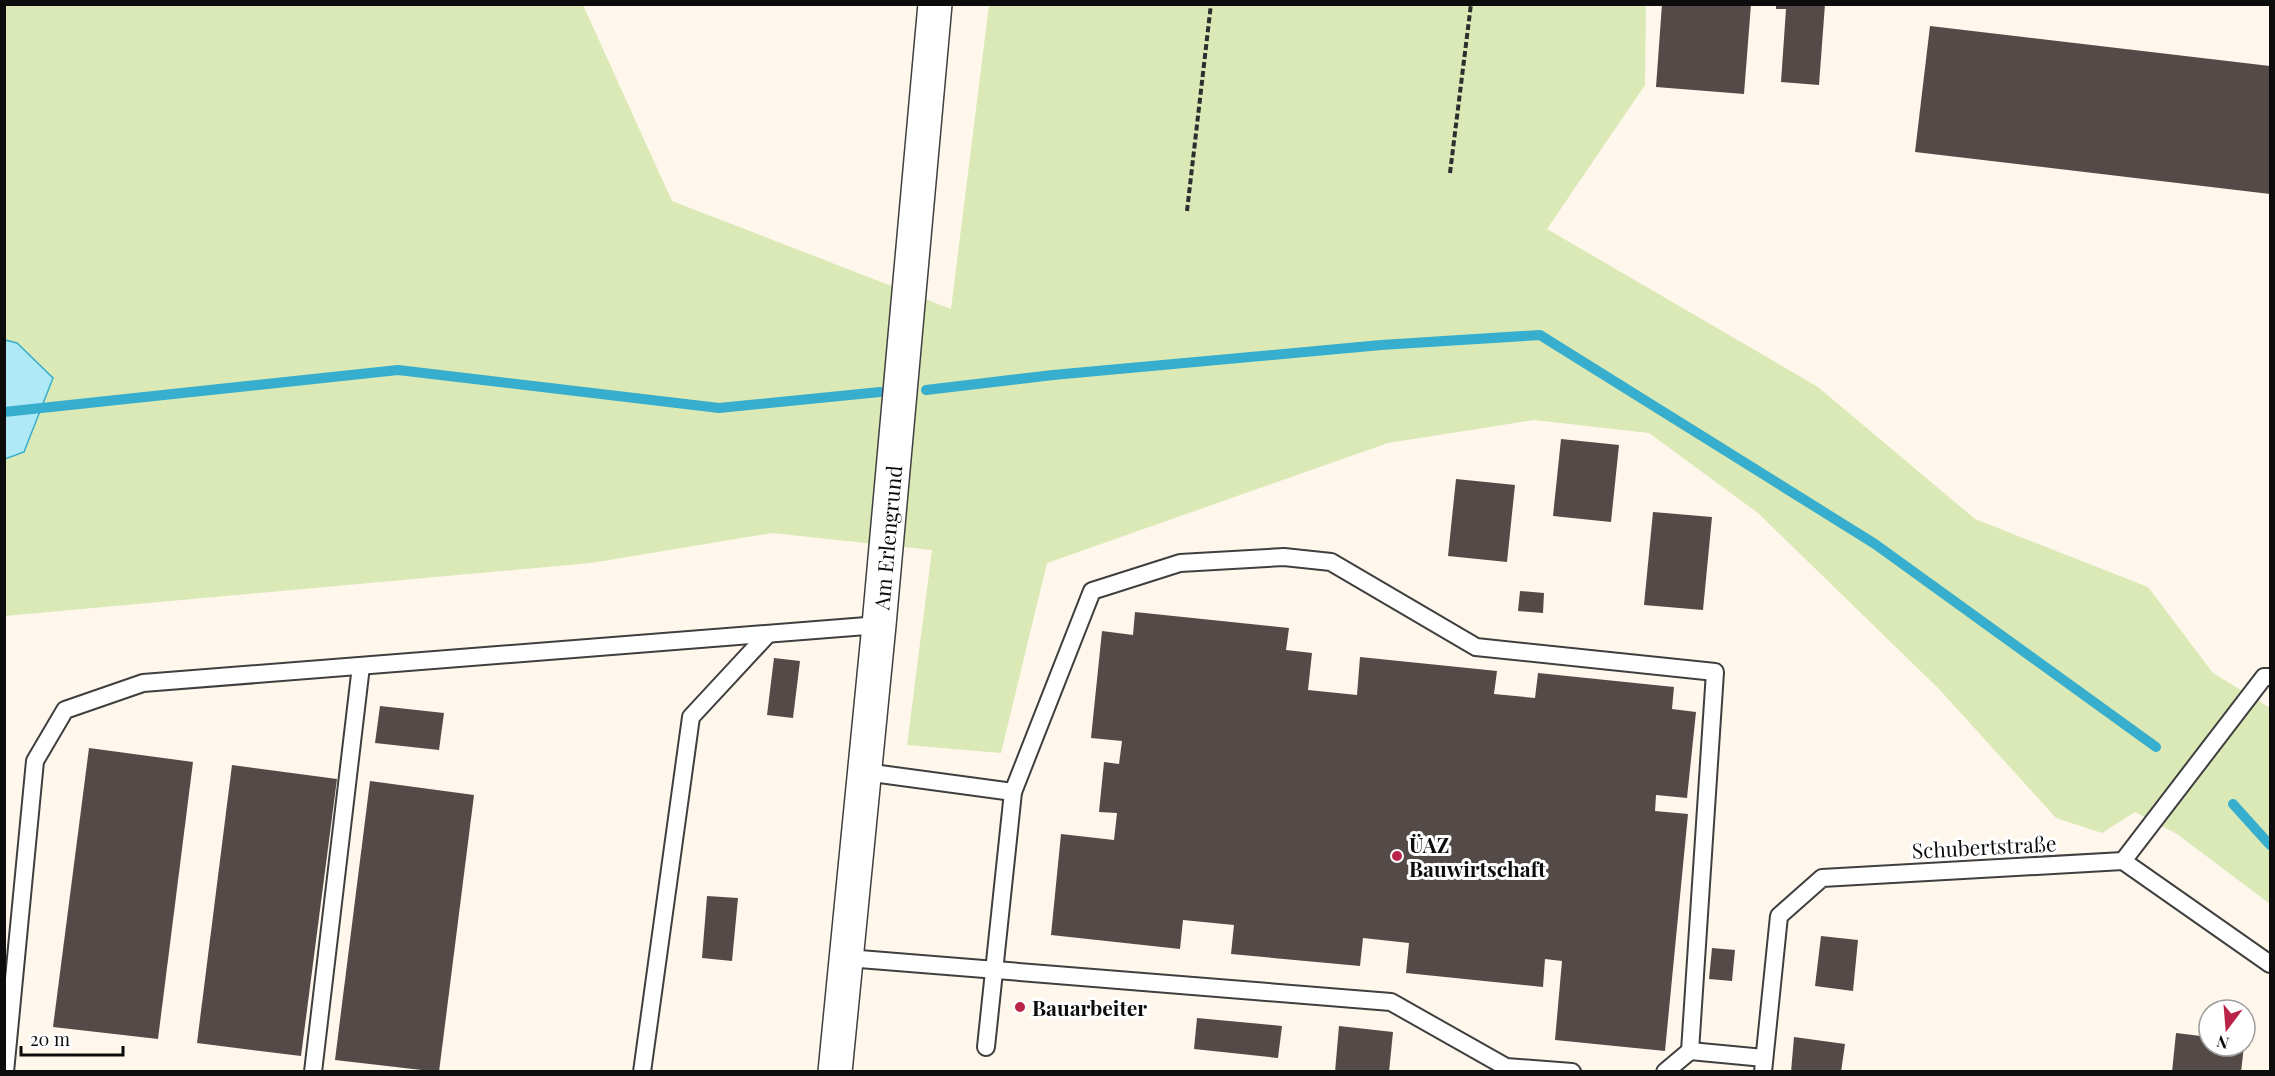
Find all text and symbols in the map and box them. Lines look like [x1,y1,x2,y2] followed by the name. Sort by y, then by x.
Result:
[866,464,907,612] street label: Am Erlengrund
[1911,828,2057,864] street label: Schubertstraße
[1409,830,1546,882] place label: ÜAZ Bauwirtschaft
[1390,849,1404,863] marker: ÜAZ Bauwirtschaft
[1032,993,1147,1021] place label: Bauarbeiter
[2197,998,2257,1058] north arrow
[1013,1000,1027,1014] marker: Bauarbeiter
[21,1019,123,1057] scale bar
[30,1027,70,1051] text: 20 m
[2214,1031,2231,1055] text: N

